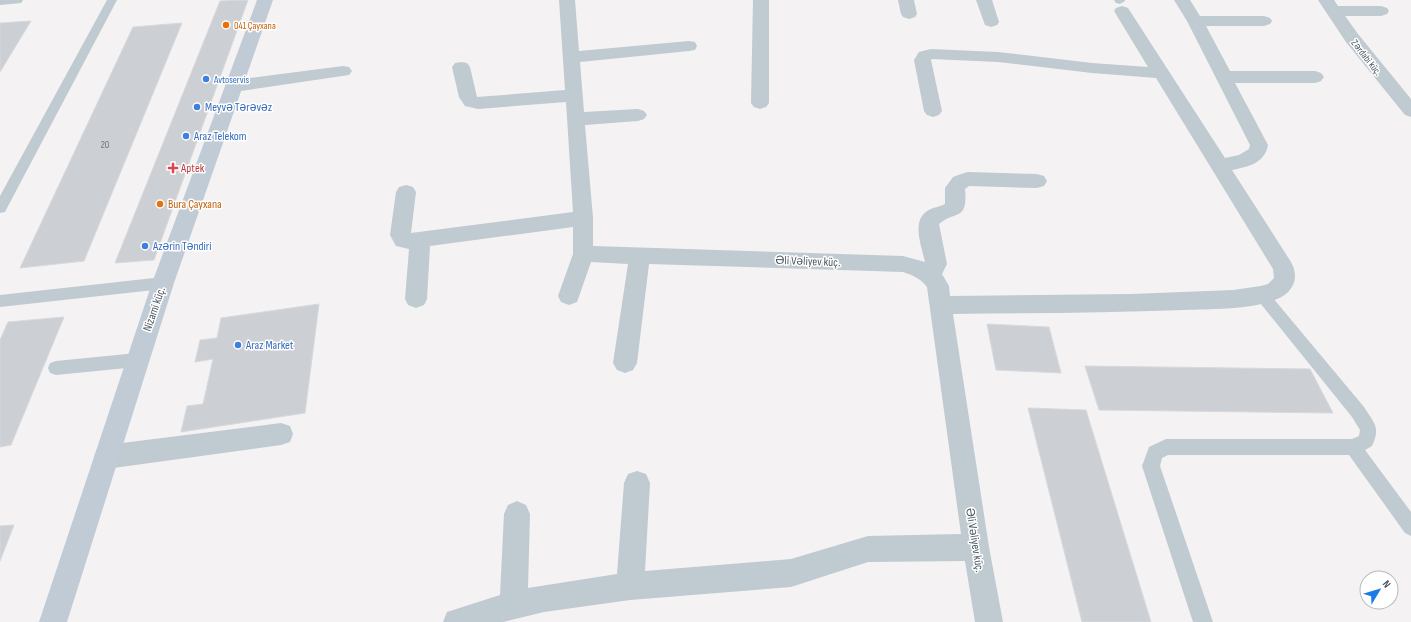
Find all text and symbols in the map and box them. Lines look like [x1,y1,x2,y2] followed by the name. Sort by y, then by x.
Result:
[221,20,231,30] marker: 041 Çayxana
[234,20,276,32] place label: 041 Çayxana
[1349,37,1384,78] street label: Zərdabi küç.
[201,74,211,84] marker: Avtoservis
[213,74,250,86] place label: Avtoservis
[205,100,273,115] place label: Meyvə Tərəvəz
[192,102,202,112] marker: Meyvə Tərəvəz
[193,129,247,144] place label: Araz Telekom
[181,131,191,141] marker: Araz Telekom
[101,139,109,151] house number: 20
[180,161,205,176] place label: Aptek
[168,163,178,173] marker: Aptek
[168,197,222,212] place label: Bura Çayxana
[155,199,165,209] marker: Bura Çayxana
[152,239,212,254] place label: Azərin Təndiri
[140,241,150,251] marker: Azərin Təndiri
[775,253,841,270] street label: Əli Vəliyev küç.
[140,285,169,333] street label: Nizami küç.
[245,338,294,353] place label: Araz Market
[233,340,243,350] marker: Araz Market
[962,507,987,573] street label: Əli Vəliyev küç.
[1359,570,1399,610] north arrow
[1380,578,1393,591] text: N

